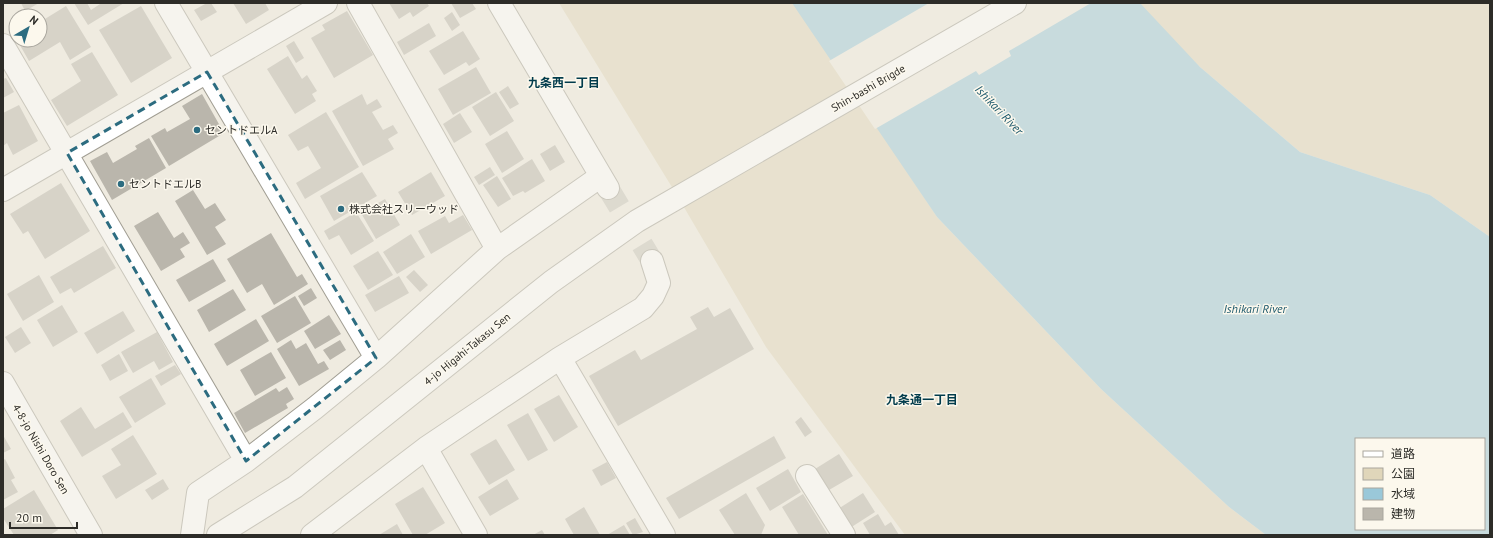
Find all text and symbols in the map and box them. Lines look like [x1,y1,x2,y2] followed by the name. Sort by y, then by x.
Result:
[8,8,48,48] north arrow
[27,12,41,28] text: N
[828,61,908,115] street label: Shin-bashi Brigde
[528,75,600,90] district label: 九条西一丁目
[972,82,1027,138] water label: Ishikari River
[205,123,278,137] place label: セントドエルA
[192,125,202,135] marker: セントドエルA
[129,177,201,191] place label: セントドエルB
[116,179,126,189] marker: セントドエルB
[349,202,459,216] place label: 株式会社スリーウッド
[336,204,346,214] marker: 株式会社スリーウッド
[1223,301,1288,316] water label: Ishikari River
[421,310,513,388] street label: 4-jo Higahi-Takasu Sen
[886,392,958,407] district label: 九条通一丁目
[10,401,72,497] street label: 4-8-jo Nishi Doro Sen
[1355,438,1485,530] legend
[1391,446,1415,461] text: 道路
[1391,466,1415,481] text: 公園
[1391,486,1415,501] text: 水域
[10,504,77,530] scale bar
[1391,506,1415,521] text: 建物
[16,510,42,525] text: 20 m

